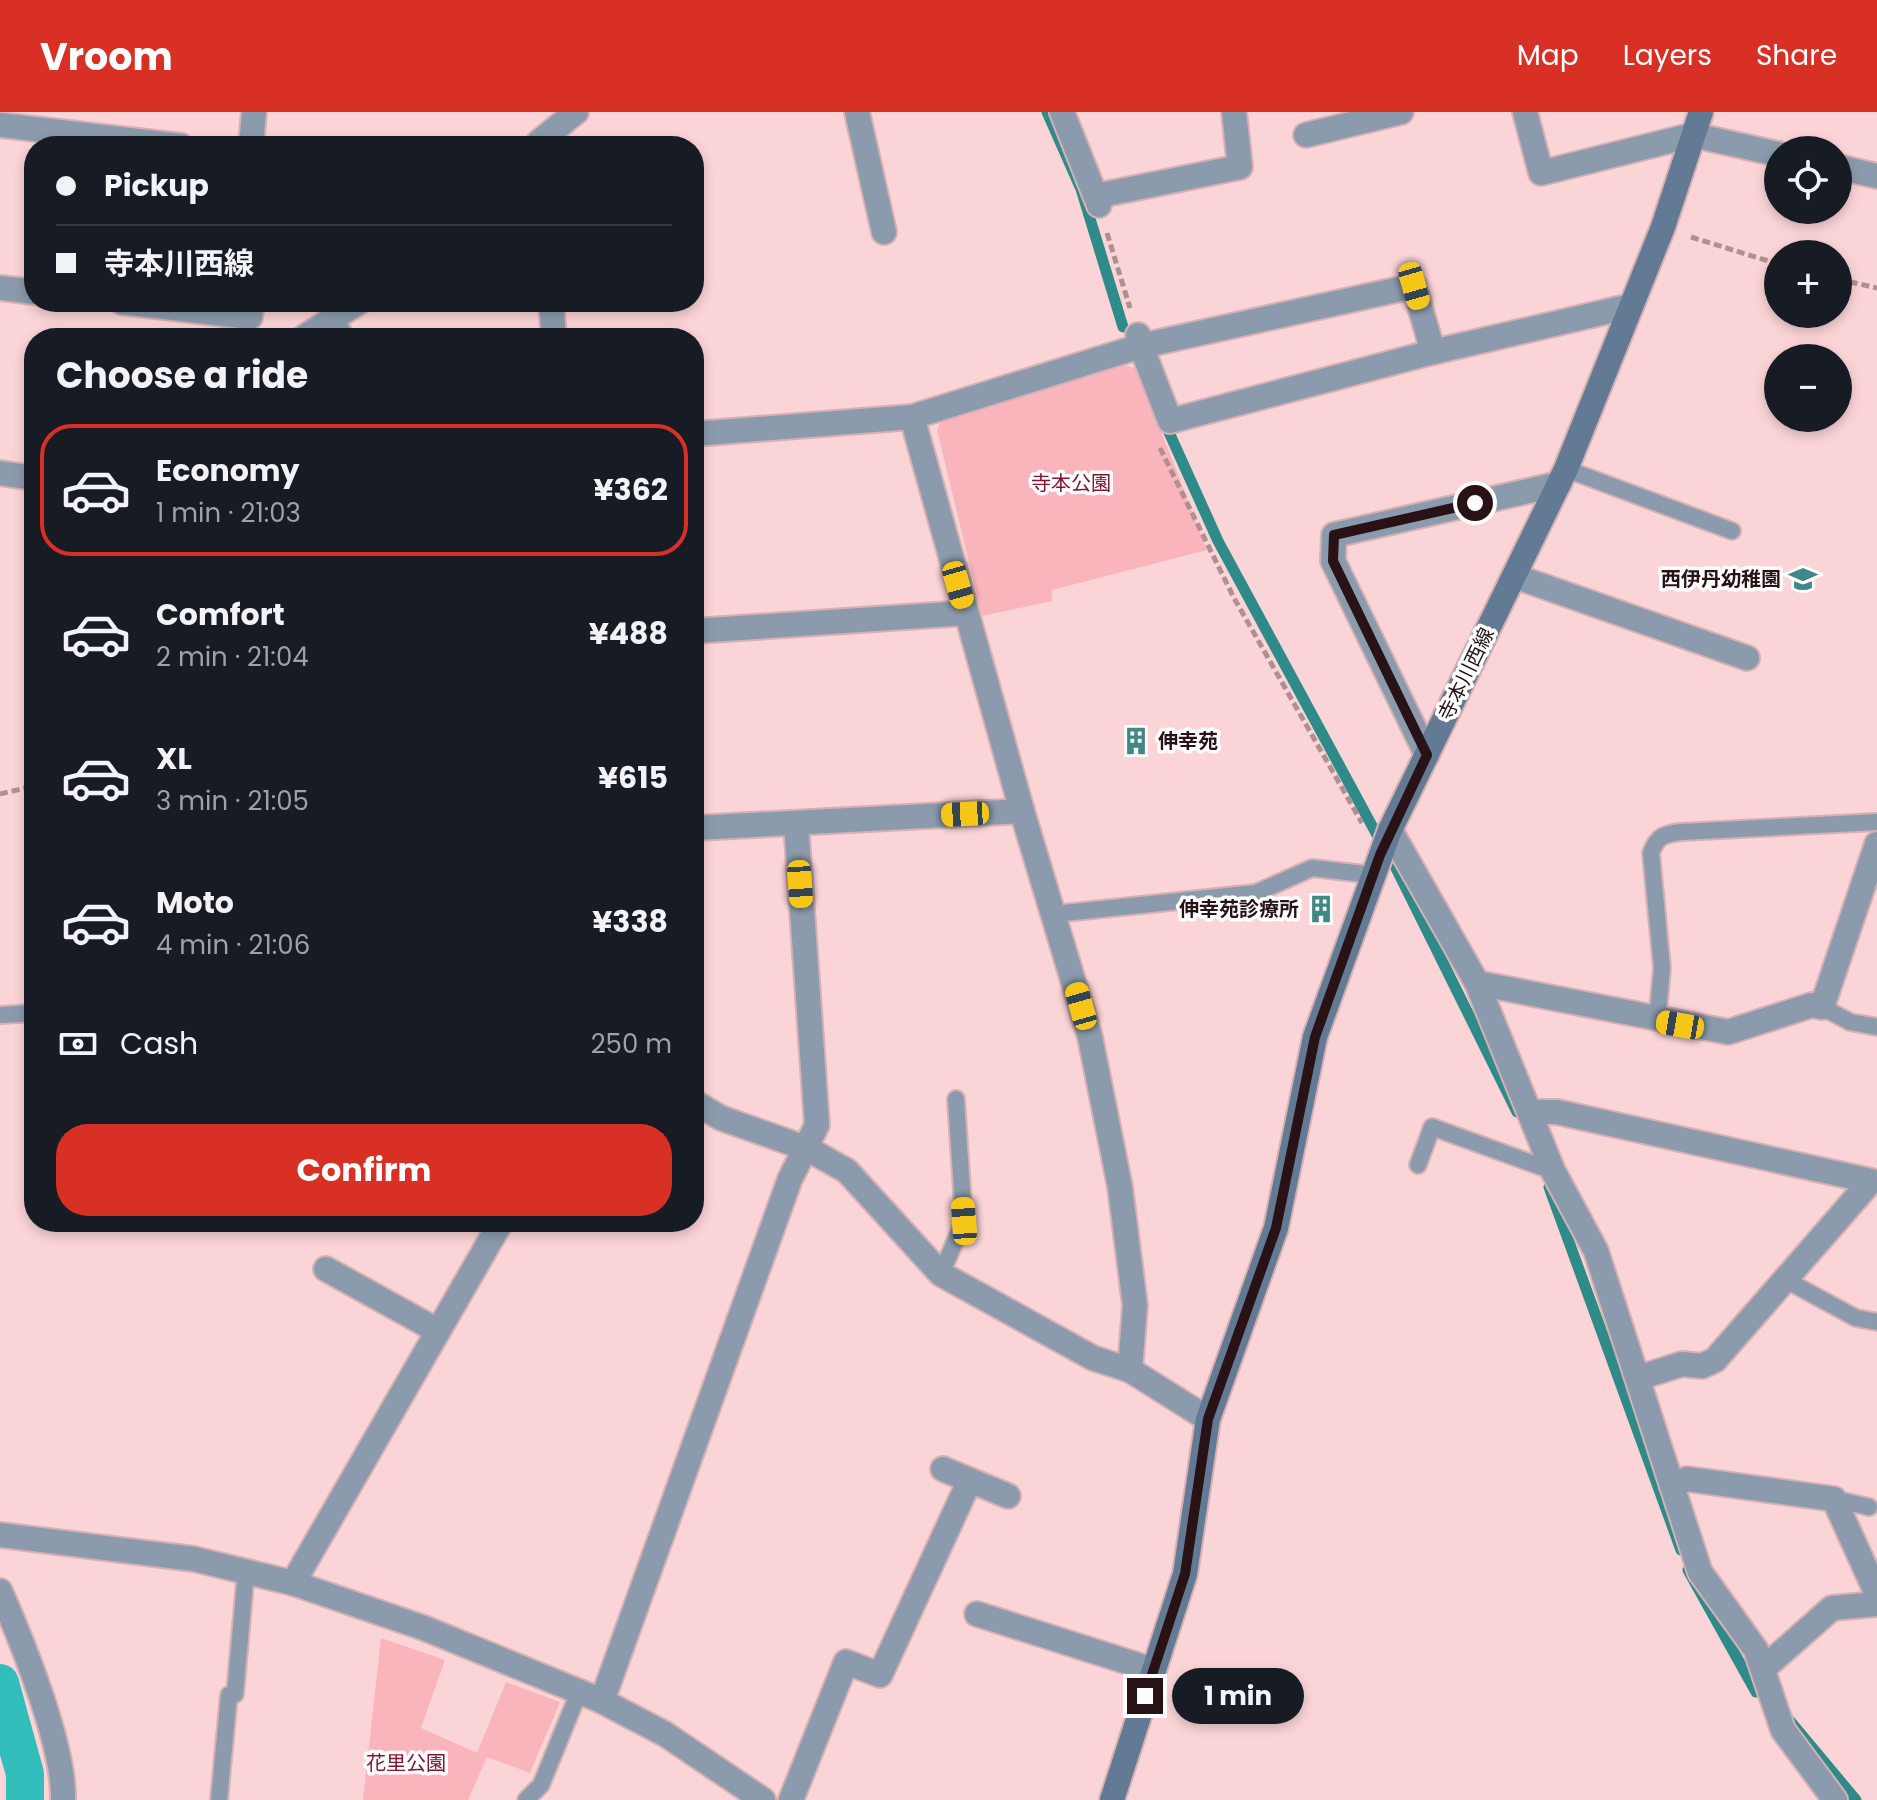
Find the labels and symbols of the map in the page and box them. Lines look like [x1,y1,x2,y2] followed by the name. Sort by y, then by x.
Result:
[1396,260,1432,312] car
[1031,469,1111,497] park label: 寺本公園
[1457,485,1493,521] route start
[940,559,976,611] car
[1788,564,1818,594] school or university icon: 西伊丹幼稚園
[1661,565,1781,593] place label: 西伊丹幼稚園
[1431,623,1501,725] street label: 寺本川西線
[1121,726,1151,756] building icon: 伸幸苑
[1158,727,1218,755] place label: 伸幸苑
[940,801,990,827] car
[786,859,814,909] car
[1306,894,1336,924] building icon: 伸幸苑診療所
[1179,895,1299,923] place label: 伸幸苑診療所
[1063,980,1099,1032] car
[1654,1009,1706,1041] car
[950,1196,978,1246] car
[1173,1668,1305,1724] callout: 1 min
[1127,1678,1163,1714] route end
[366,1749,446,1777] park label: 花里公園

